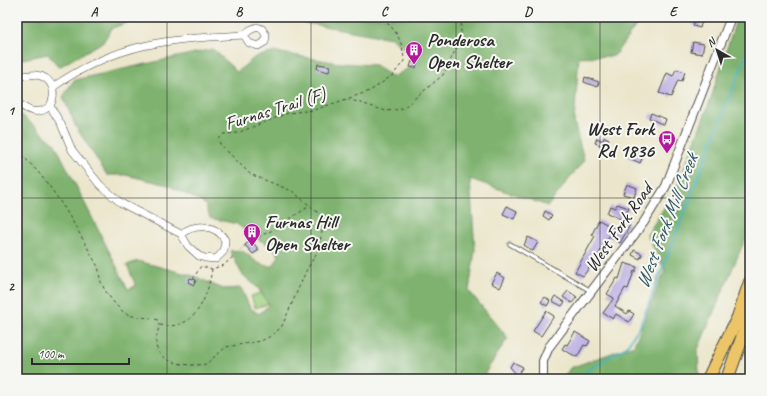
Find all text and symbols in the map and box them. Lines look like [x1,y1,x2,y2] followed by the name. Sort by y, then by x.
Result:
[91,4,99,20] text: A
[236,4,244,20] text: B
[381,4,389,20] text: C
[524,4,533,20] text: D
[670,4,679,20] text: E
[427,28,513,74] place label: Ponderosa Open Shelter
[697,30,737,70] north arrow
[704,33,719,50] text: N
[404,40,424,65] building icon: Ponderosa Open Shelter
[222,82,330,136] street label: Furnas Trail (F)
[8,103,16,119] text: 1
[587,117,656,163] place label: West Fork Rd 1836
[657,129,677,154] bus stop icon: West Fork Rd 1836
[629,147,705,292] water label: West Fork Mill Creek
[580,176,660,277] street label: West Fork Road
[265,210,351,256] place label: Furnas Hill Open Shelter
[242,222,262,247] building icon: Furnas Hill Open Shelter
[8,279,15,295] text: 2
[32,340,129,366] scale bar
[38,346,65,362] text: 100 m

